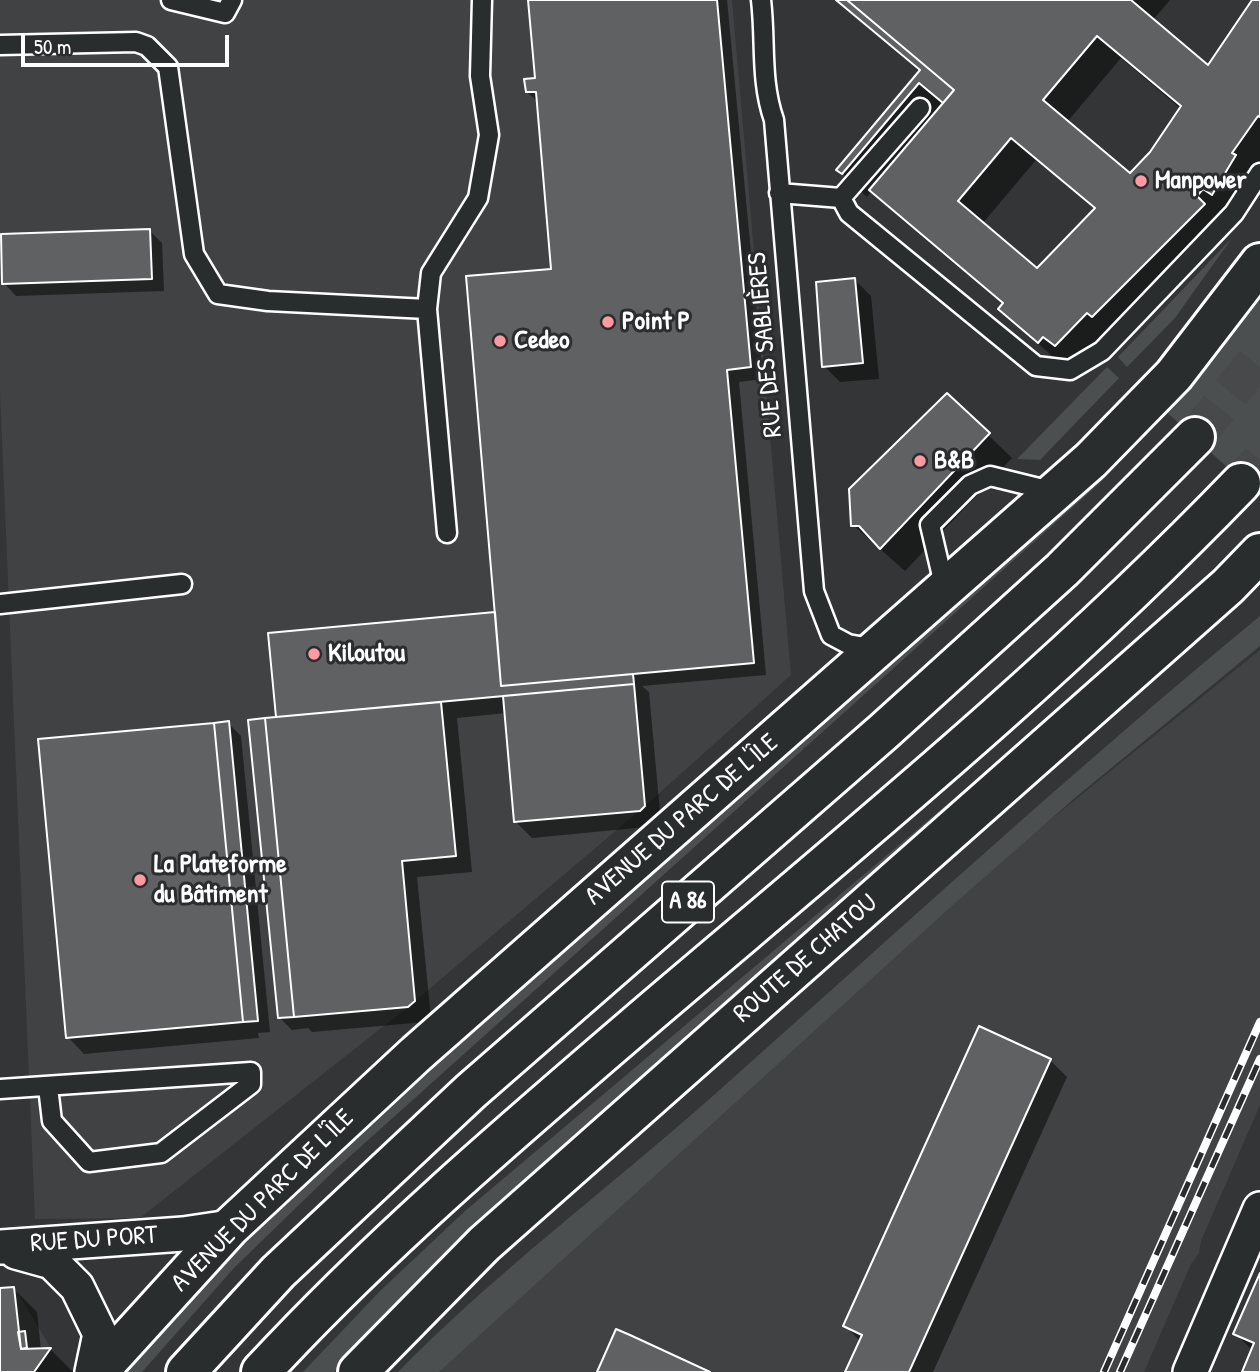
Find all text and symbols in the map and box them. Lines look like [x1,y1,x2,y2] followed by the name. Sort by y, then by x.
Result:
[24,21,233,65] scale bar
[34,32,71,61] text: 50 m
[1155,165,1246,197] place label: Manpower
[1133,173,1149,189] marker: Manpower
[742,251,790,439] street label: RUE DES SABLIÈRES
[622,306,690,338] place label: Point P
[600,314,616,330] marker: Point P
[514,325,570,357] place label: Cedeo
[492,333,508,349] marker: Cedeo
[934,445,974,477] place label: B&B
[912,453,928,469] marker: B&B
[328,638,405,670] place label: Kiloutou
[306,646,322,662] marker: Kiloutou
[579,728,785,912] street label: AVENUE DU PARC DE L'ÎLE
[154,849,287,910] place label: La Plateforme du Bâtiment
[132,872,148,888] marker: La Plateforme du Bâtiment
[662,882,714,922] road number: A 86
[728,888,884,1030] street label: ROUTE DE CHATOU
[165,1103,361,1299] street label: AVENUE DU PARC DE L'ÎLE
[29,1220,159,1260] street label: RUE DU PORT

